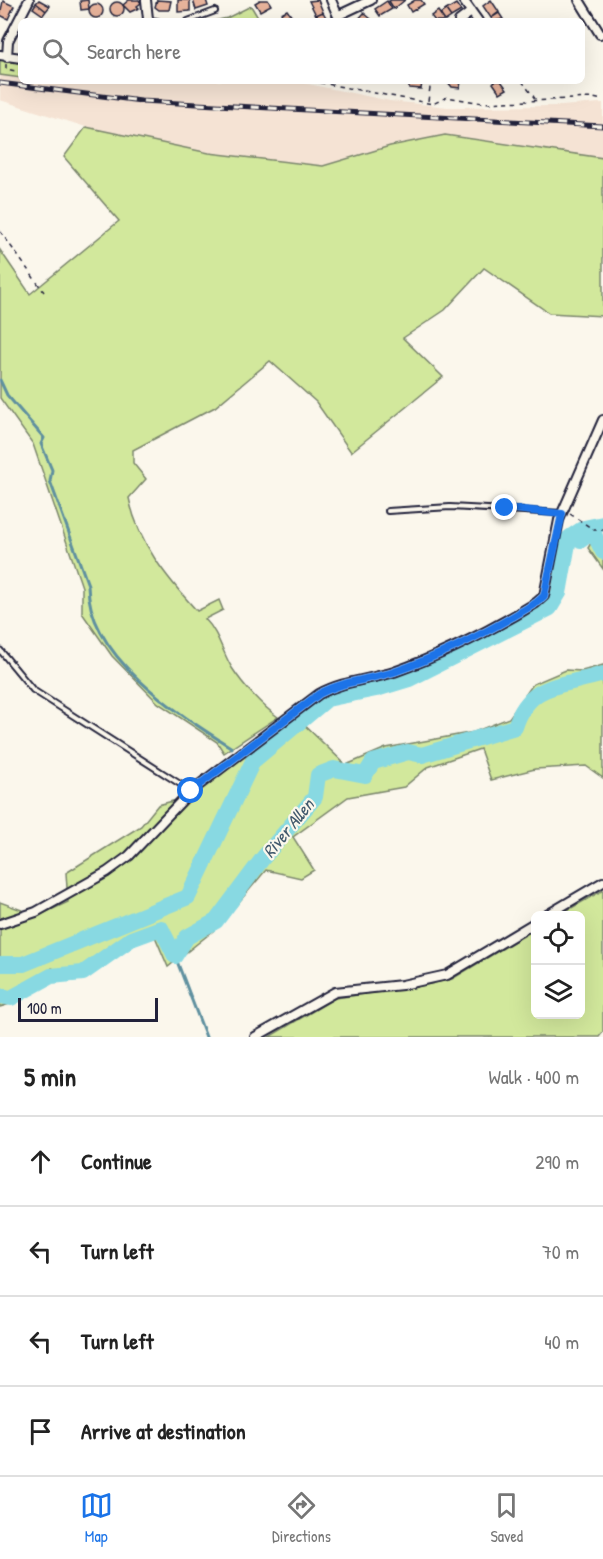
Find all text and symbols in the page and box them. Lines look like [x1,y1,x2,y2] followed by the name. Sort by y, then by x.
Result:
[18,18,585,84] search box
[39,35,72,68] icon: search
[87,36,181,66] text: Search here
[491,494,517,520] route end
[177,777,203,803] route start
[256,792,321,863] water label: River Allen
[531,911,585,1019] map controls
[531,911,585,965] button: locate
[531,965,585,1019] button: layers
[18,995,158,1022] scale bar
[27,997,62,1019] text: 100 m
[24,1059,76,1094] text: 5 min
[488,1063,579,1090] text: Walk · 400 m
[24,1145,57,1178] icon: ahead
[81,1146,152,1176] text: Continue
[535,1148,579,1175] text: 290 m
[24,1235,57,1268] icon: left
[81,1236,154,1266] text: Turn left
[542,1238,579,1265] text: 70 m
[24,1325,57,1358] icon: left
[81,1326,154,1356] text: Turn left
[544,1328,579,1355] text: 40 m
[24,1415,57,1448] icon: arrive
[81,1416,246,1446] text: Arrive at destination
[80,1489,113,1547] tab: Map
[272,1489,331,1547] tab: Directions
[490,1489,523,1547] tab: Saved

